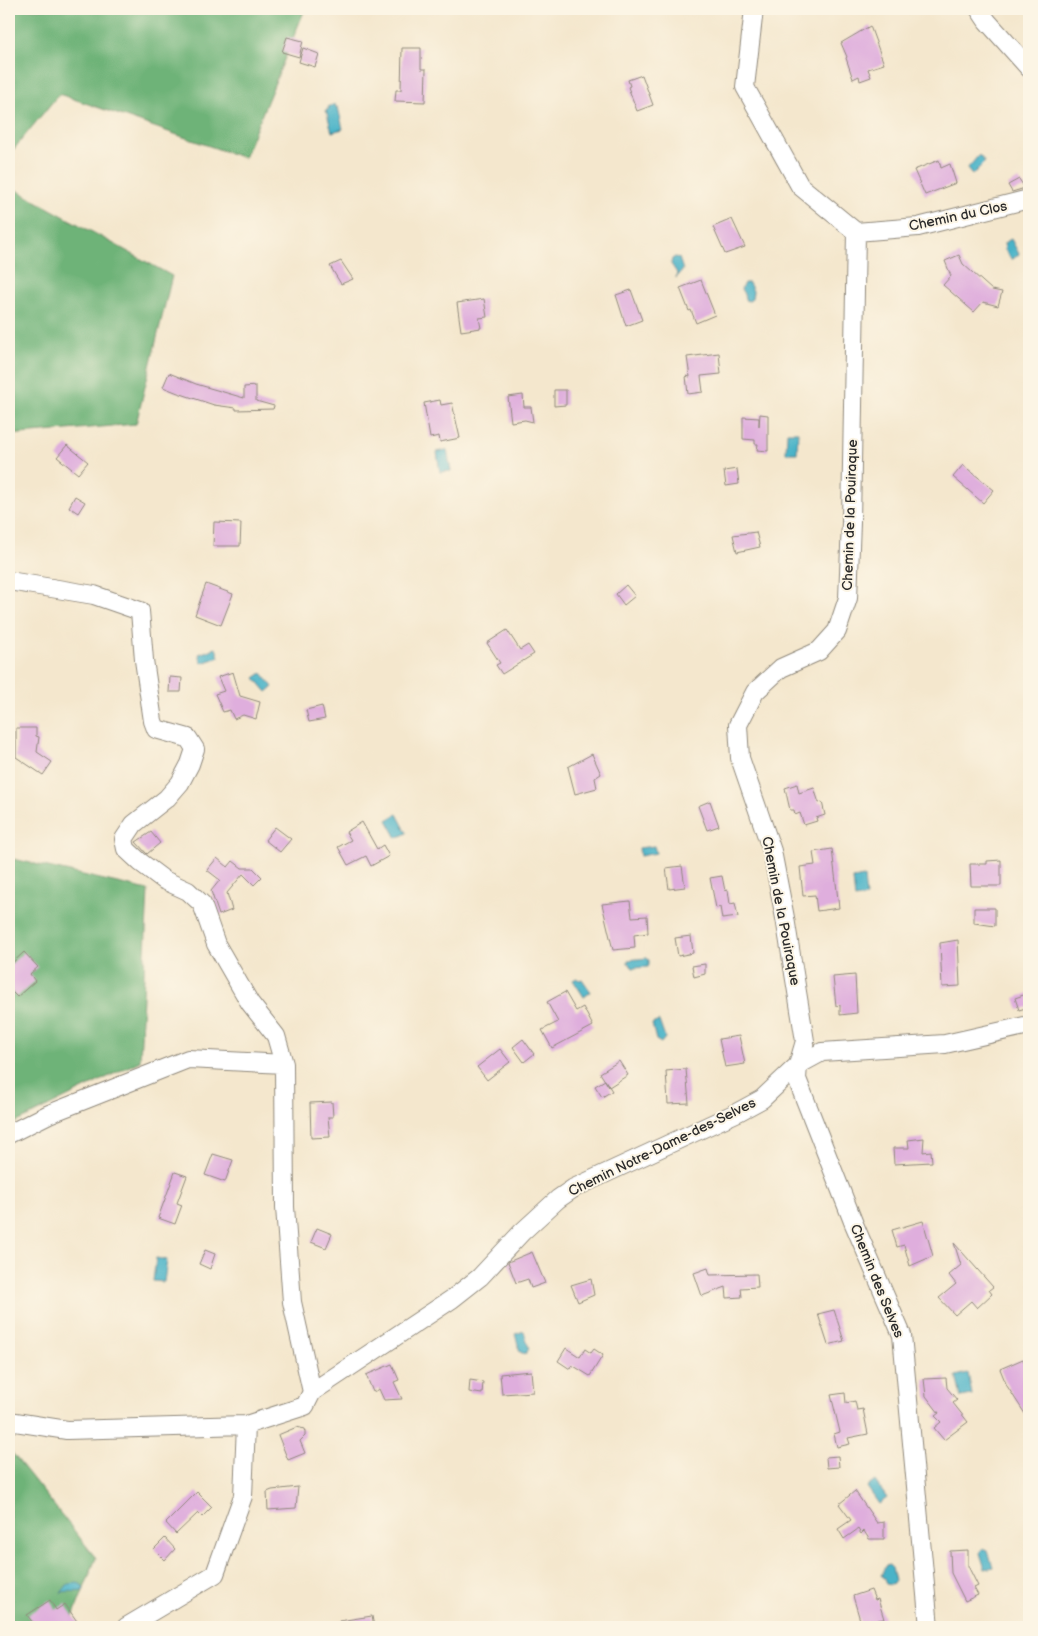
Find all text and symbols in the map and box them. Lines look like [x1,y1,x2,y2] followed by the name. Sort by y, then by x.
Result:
[907,197,1009,235] street label: Chemin du Clos
[839,439,861,591] street label: Chemin de la Pouiraque
[758,835,804,987] street label: Chemin de la Pouiraque
[566,1094,759,1200] street label: Chemin Notre-Dame-des-Selves
[846,1222,908,1340] street label: Chemin des Selves

